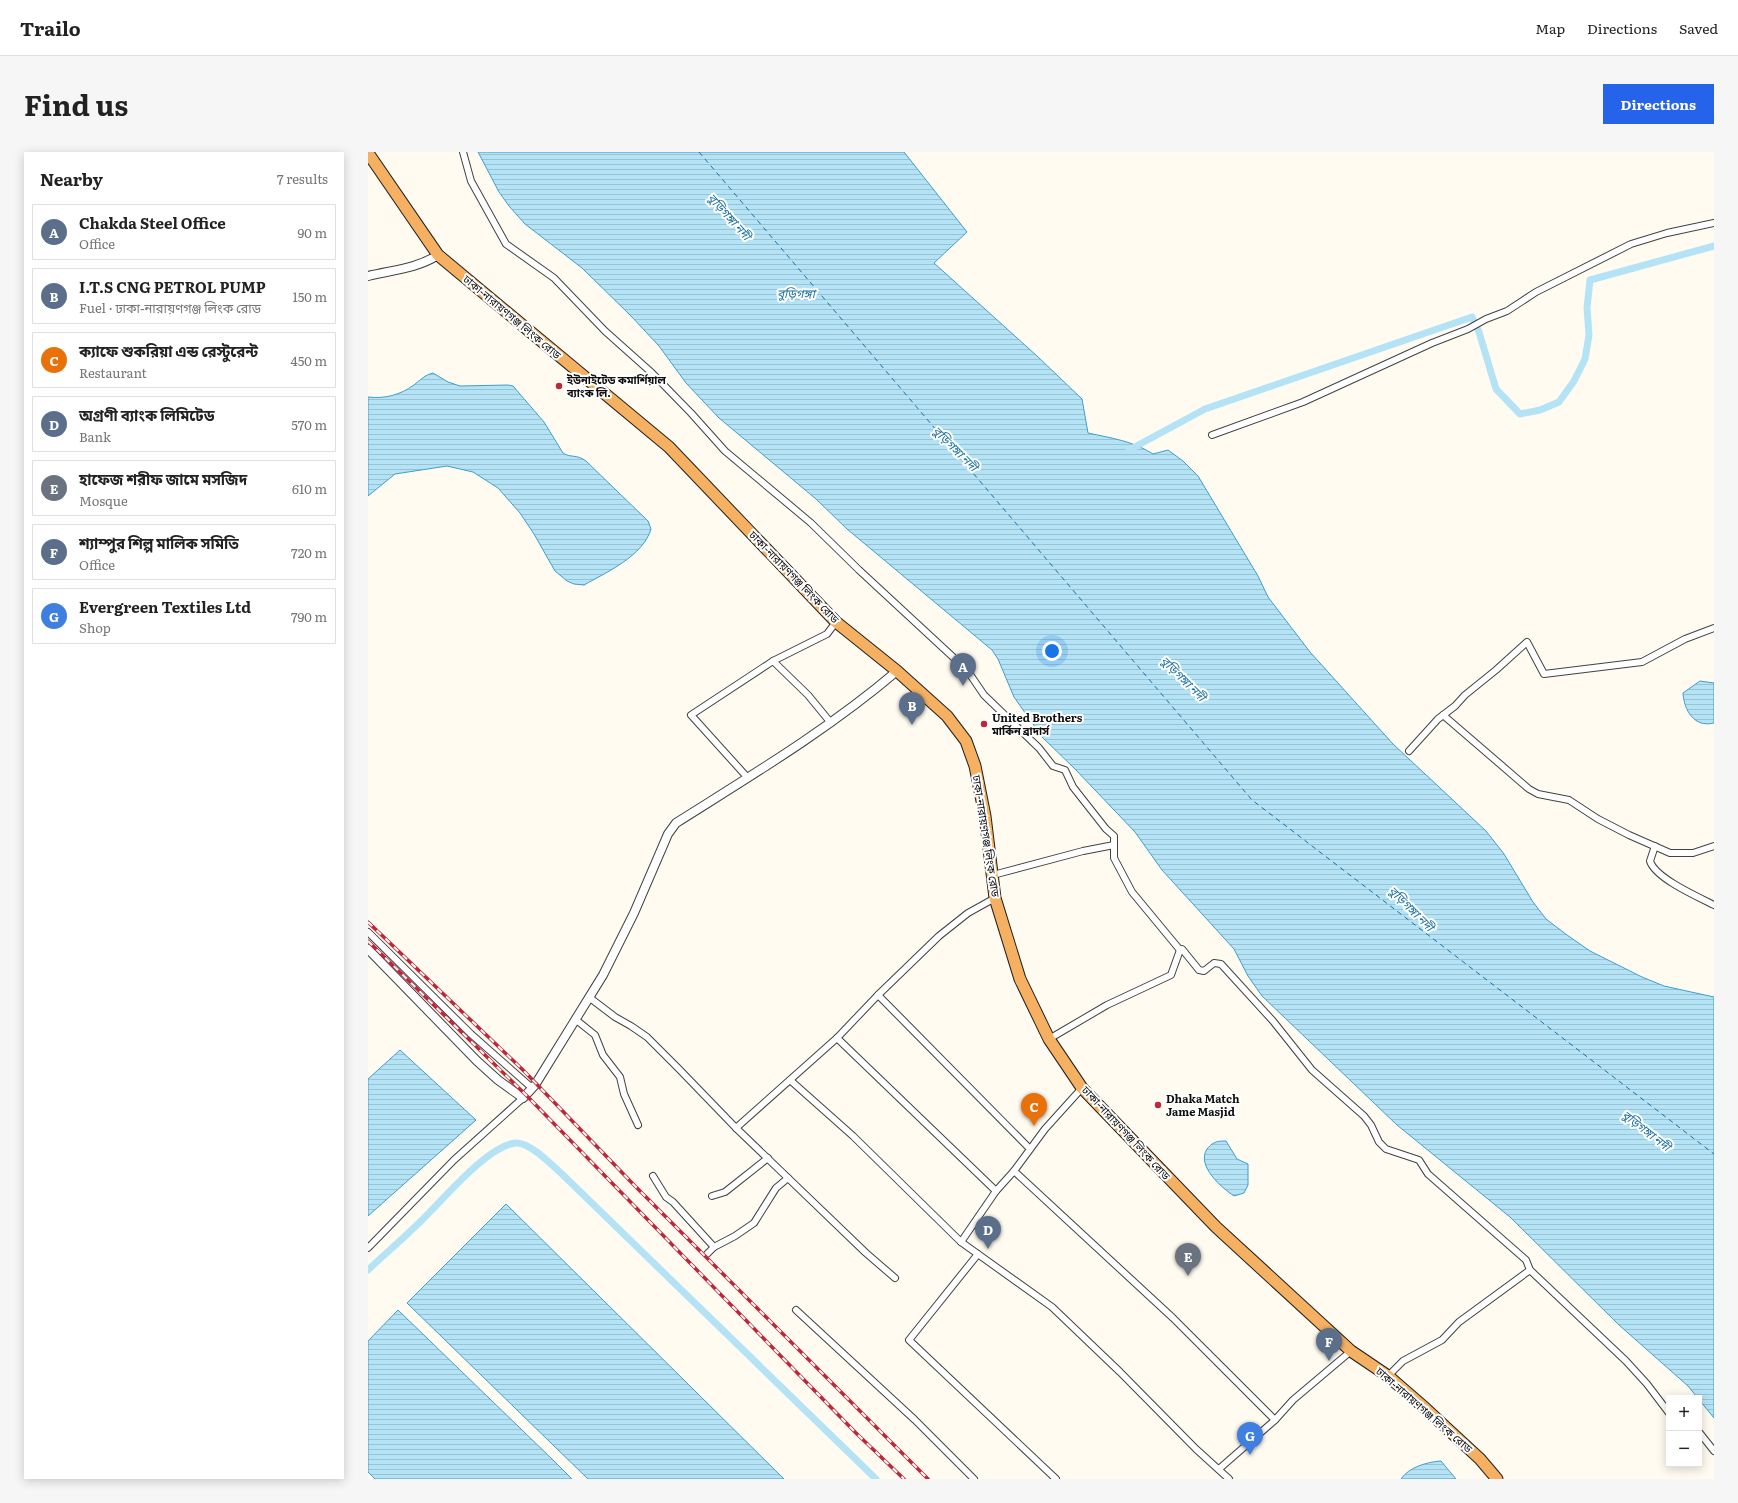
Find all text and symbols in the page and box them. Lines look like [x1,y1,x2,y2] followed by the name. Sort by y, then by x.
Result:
[20,14,81,42] text: Trailo
[1535,18,1565,38] text: Map
[1587,18,1657,38] text: Directions
[1679,18,1718,38] text: Saved
[24,83,128,125] text: Find us
[1603,84,1714,124] button: Directions
[40,166,103,191] text: Nearby
[277,169,328,188] text: 7 results
[704,189,758,246] water label: বুড়িগঙ্গা নদী
[79,211,226,234] text: Chakda Steel Office
[49,223,59,242] text: A
[297,223,327,242] text: 90 m
[79,234,115,253] text: Office
[460,270,565,362] street label: ঢাকা-নারায়ণগঞ্জ লিংক রোড
[79,275,266,298] text: I.T.S CNG PETROL PUMP
[777,284,818,302] water label: বুড়িগঙ্গা
[50,287,58,306] text: B
[292,287,327,306] text: 150 m
[79,298,261,317] text: Fuel · ঢাকা-নারায়ণগঞ্জ লিংক রোড
[79,339,258,362] text: ক্যাফে শুকরিয়া এন্ড রেস্টুরেন্ট
[49,351,59,370] text: C
[291,351,327,370] text: 450 m
[79,363,147,382] text: Restaurant
[566,371,666,400] place label: ইউনাইটেড কমার্শিয়াল ব্যাংক লি.
[554,381,564,391] marker: ইউনাইটেড কমার্শিয়াল ব্যাংক লি.
[79,403,215,426] text: অগ্রণী ব্যাংক লিমিটেড
[49,415,59,434] text: D
[291,415,327,434] text: 570 m
[929,422,984,477] water label: বুড়িগঙ্গা নদী
[79,427,111,446] text: Bank
[79,467,247,490] text: হাফেজ শরীফ জামে মসজিদ
[50,479,58,498] text: E
[292,479,327,498] text: 610 m
[79,491,128,510] text: Mosque
[745,526,843,626] street label: ঢাকা-নারায়ণগঞ্জ লিংক রোড
[79,531,239,554] text: শ্যাম্পুর শিল্প মালিক সমিতি
[50,543,58,562] text: F
[291,543,327,562] text: 720 m
[79,555,115,574] text: Office
[79,595,251,618] text: Evergreen Textiles Ltd
[49,607,59,626] text: G
[291,607,327,626] text: 790 m
[79,618,111,637] text: Shop
[1042,641,1062,661] your location
[1157,652,1212,707] water label: বুড়িগঙ্গা নদী
[950,653,976,686] pin: A
[899,692,925,725] pin: B
[991,709,1083,738] place label: United Brothers মার্কিন ব্রাদার্স
[979,719,989,729] marker: United Brothers মার্কিন ব্রাদার্স
[969,773,1005,898] street label: ঢাকা-নারায়ণগঞ্জ লিংক রোড
[1385,882,1440,937] water label: বুড়িগঙ্গা নদী
[1078,1081,1175,1183] street label: ঢাকা-নারায়ণগঞ্জ লিংক রোড
[1166,1090,1240,1119] place label: Dhaka Match Jame Masjid
[1021,1093,1047,1126] pin: C
[1153,1100,1163,1110] marker: Dhaka Match Jame Masjid
[1618,1105,1677,1157] water label: বুড়িগঙ্গা নদী
[975,1216,1001,1249] pin: D
[1175,1243,1201,1276] pin: E
[1316,1328,1342,1361] pin: F
[1372,1362,1477,1456] street label: ঢাকা-নারায়ণগঞ্জ লিংক রোড
[1666,1395,1702,1467] map controls
[1666,1395,1702,1431] button: +
[1237,1422,1263,1455] pin: G
[1666,1431,1702,1467] button: −

